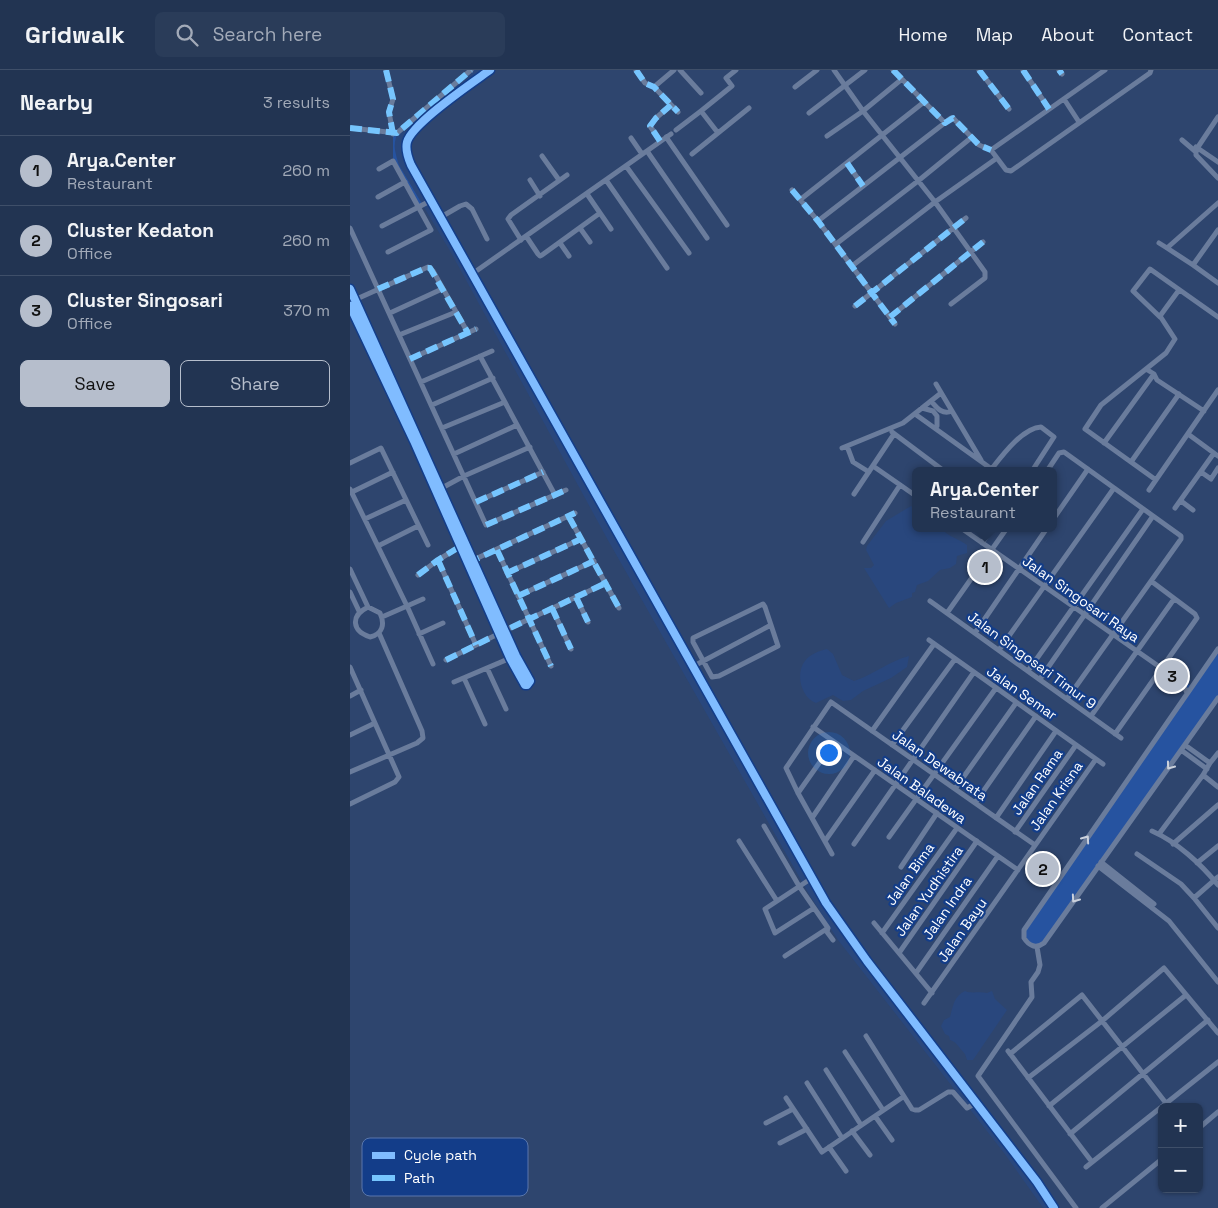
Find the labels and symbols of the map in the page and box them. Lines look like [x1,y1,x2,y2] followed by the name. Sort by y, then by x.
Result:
[969,548,1001,586] pin: 1
[1019,552,1143,646] street label: Jalan Singosari Raya
[964,607,1100,713] street label: Jalan Singosari Timur 9
[1156,657,1188,695] pin: 3
[983,662,1061,724] street label: Jalan Semar
[889,725,991,805] street label: Jalan Dewabrata
[816,740,842,766] your location
[1008,745,1066,819] street label: Jalan Rama
[874,753,970,827] street label: Jalan Baladewa
[1025,758,1087,834] street label: Jalan Krisna
[1167,760,1175,769] one-way arrow
[1080,835,1089,844] one-way arrow
[882,839,938,909] street label: Jalan Bima
[891,842,967,940] street label: Jalan Yudhistira
[1027,850,1059,888] pin: 2
[918,873,976,943] street label: Jalan Indra
[1072,893,1081,902] one-way arrow
[933,895,991,965] street label: Jalan Bayu
[362,1138,528,1196] legend
[404,1146,477,1164] text: Cycle path
[404,1169,435,1187] text: Path

